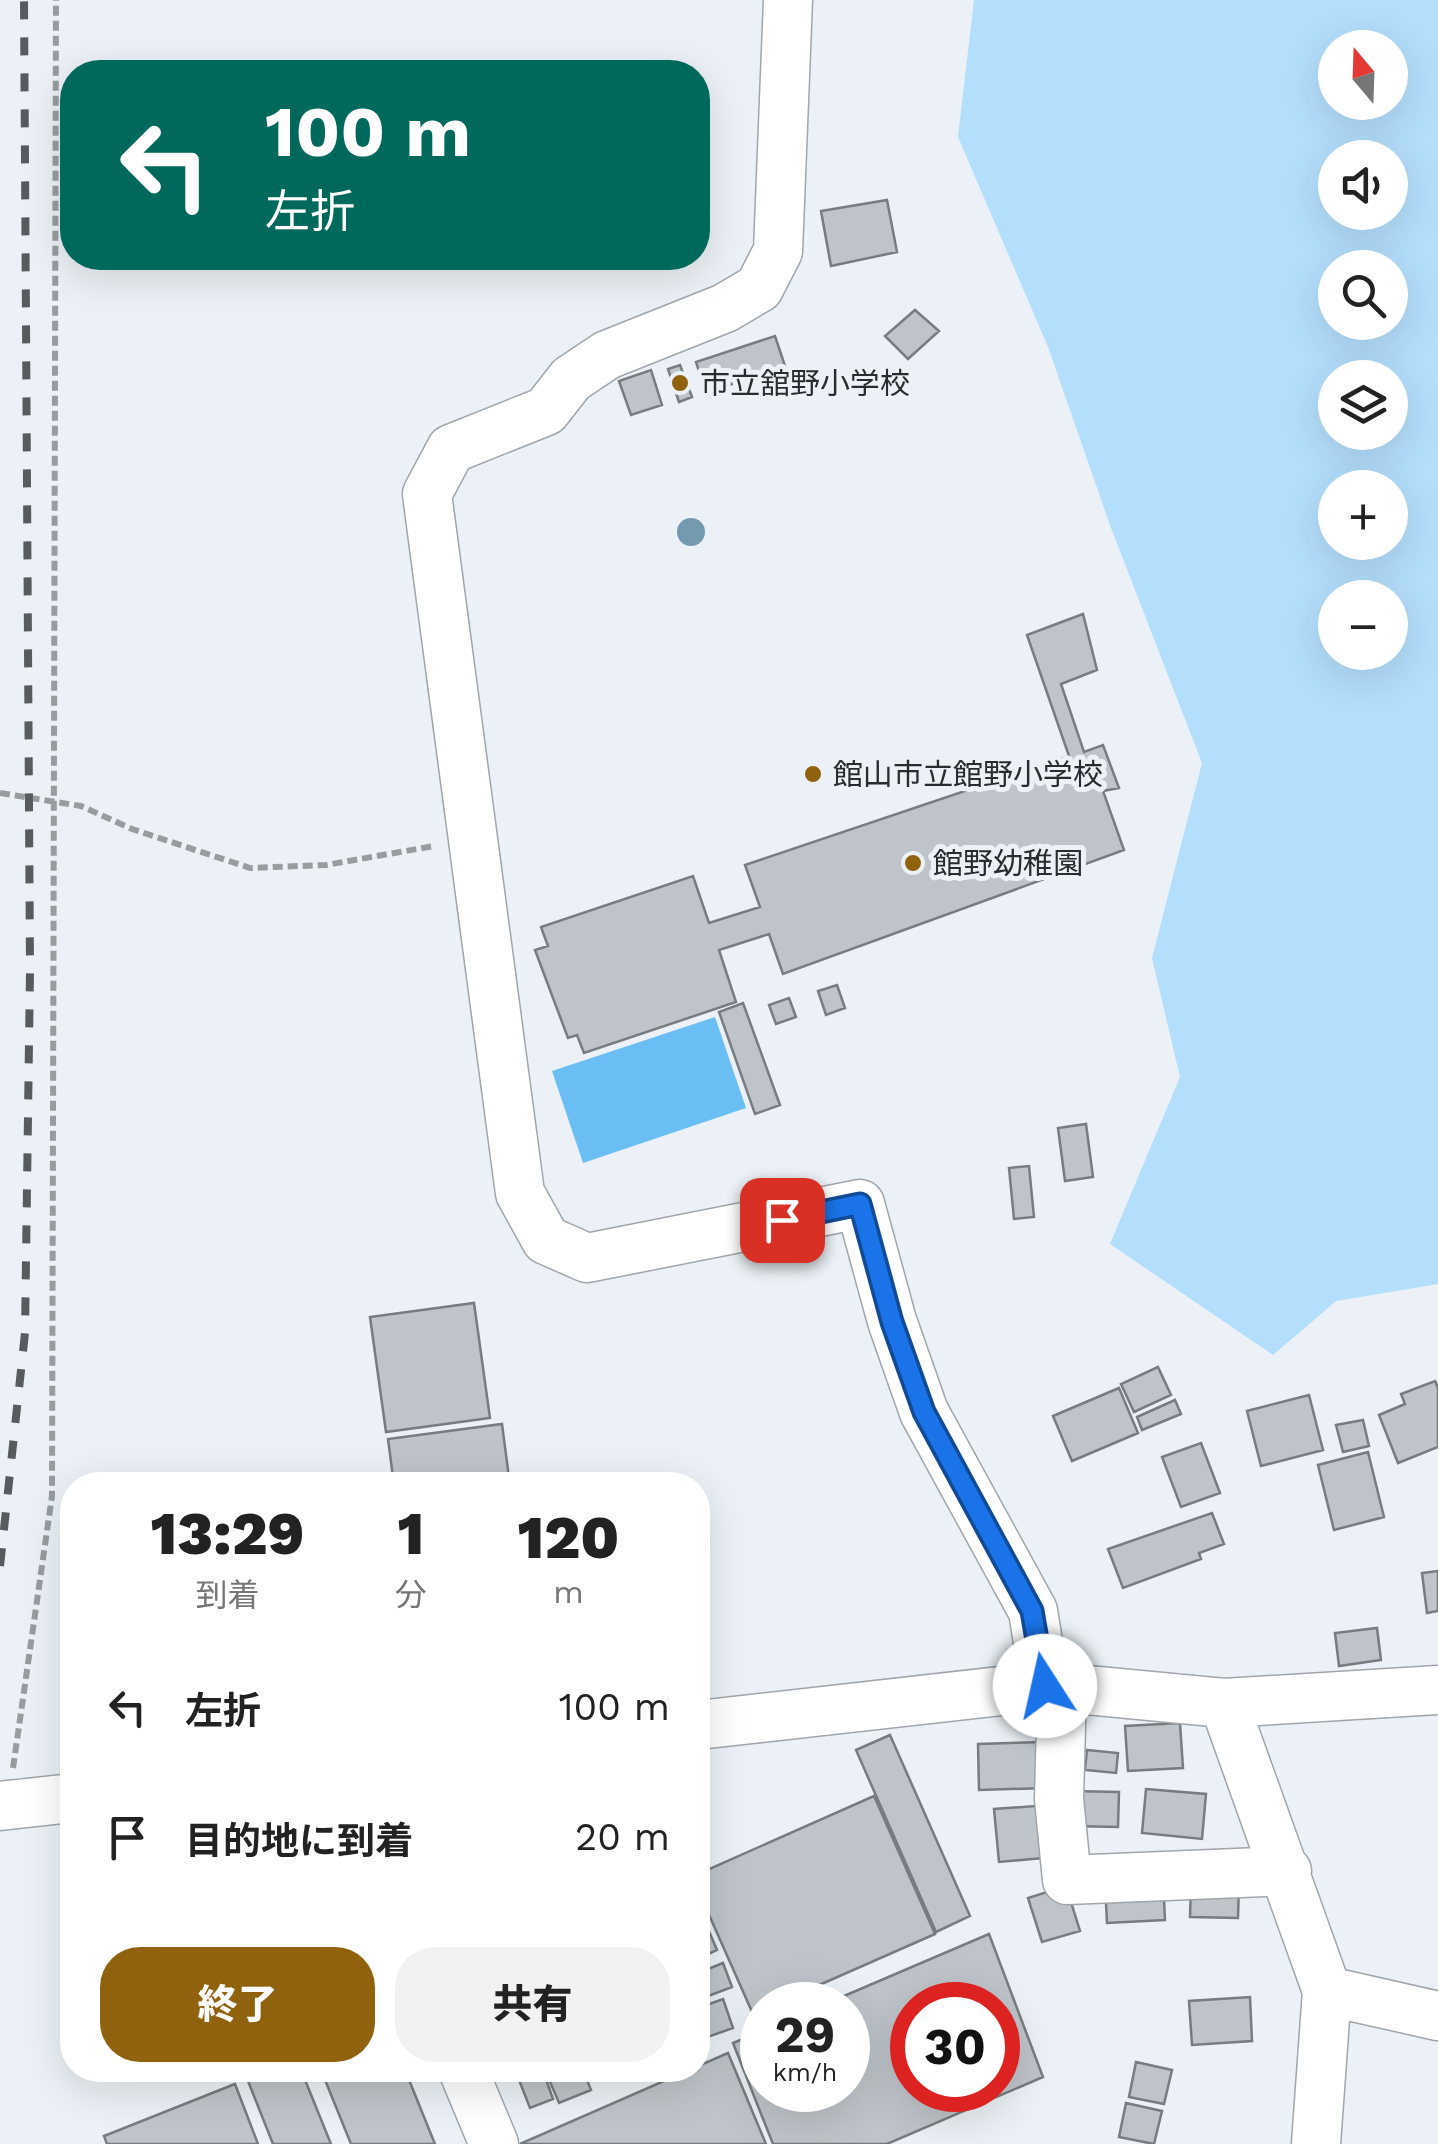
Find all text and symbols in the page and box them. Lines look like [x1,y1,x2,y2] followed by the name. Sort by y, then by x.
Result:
[1318,30,1408,120] north arrow
[1318,30,1408,670] map controls
[265,91,471,173] text: 100 m
[100,100,230,230] icon: left
[1318,140,1408,230] button: sound
[265,185,355,238] text: 左折
[1318,250,1408,340] button: search
[1318,360,1408,450] button: layers
[700,366,910,401] place label: 市立舘野小学校
[669,372,691,394] marker: 市立舘野小学校
[1318,470,1408,560] button: +
[1318,580,1408,670] button: −
[833,757,1103,792] place label: 館山市立館野小学校
[802,763,824,785] marker: 館山市立館野小学校
[933,846,1083,881] place label: 館野幼稚園
[902,852,924,874] marker: 館野幼稚園
[740,1178,825,1263] pin
[755,1193,810,1248] icon: arrive
[151,1498,304,1569] text: 13:29
[398,1498,424,1569] text: 1
[518,1502,619,1573] text: 120
[553,1573,584,1611] text: m
[195,1576,259,1614] text: 到着
[395,1576,427,1614] text: 分
[993,1634,1097,1738] position arrow
[100,1680,155,1735] icon: left
[559,1685,670,1729] text: 100 m
[185,1689,261,1733] text: 左折
[100,1810,155,1865] icon: arrive
[575,1815,670,1859] text: 20 m
[185,1819,413,1863] text: 目的地に到着
[100,1947,375,2062] button: 終了
[395,1947,670,2062] button: 共有
[890,1982,1020,2112] speed limit sign: 30
[775,2005,835,2064] text: 29
[773,2058,837,2087] text: km/h

